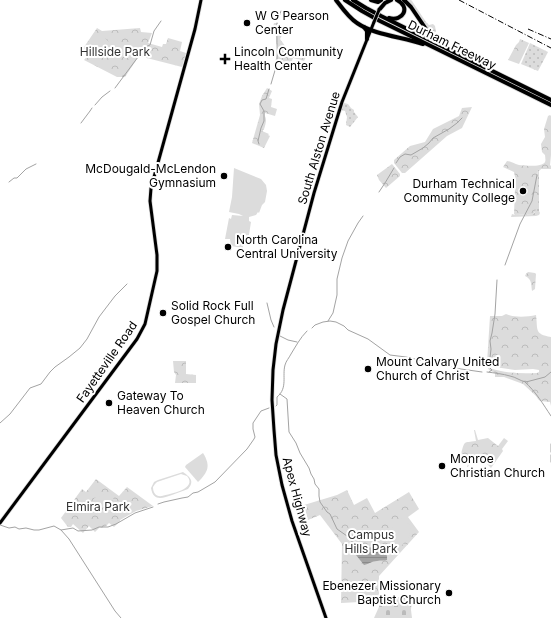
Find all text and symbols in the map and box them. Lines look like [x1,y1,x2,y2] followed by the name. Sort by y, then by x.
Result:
[255,8,329,37] place label: W G Pearson Center
[406,17,499,72] street label: Durham Freeway
[242,18,252,28] marker: W G Pearson Center
[80,44,151,59] park label: Hillside Park
[234,44,343,73] place label: Lincoln Community Health Center
[219,53,231,65] marker: Lincoln Community Health Center
[294,89,343,206] street label: South Alston Avenue
[85,161,216,190] place label: McDougald-McLendon Gymnasium
[219,171,229,181] marker: McDougald-McLendon Gymnasium
[404,176,515,205] place label: Durham Technical Community College
[518,186,528,196] marker: Durham Technical Community College
[236,232,338,261] place label: North Carolina Central University
[223,242,233,252] marker: North Carolina Central University
[171,298,255,327] place label: Solid Rock Full Gospel Church
[158,308,168,318] marker: Solid Rock Full Gospel Church
[73,318,140,405] street label: Fayetteville Road
[376,354,499,383] place label: Mount Calvary United Church of Christ
[363,364,373,374] marker: Mount Calvary United Church of Christ
[117,388,205,417] place label: Gateway To Heaven Church
[104,398,114,408] marker: Gateway To Heaven Church
[450,451,545,480] place label: Monroe Christian Church
[280,455,315,539] street label: Apex Highway
[437,461,447,471] marker: Monroe Christian Church
[66,499,130,514] park label: Elmira Park
[344,527,398,556] park label: Campus Hills Park
[322,578,441,607] place label: Ebenezer Missionary Baptist Church
[444,588,454,598] marker: Ebenezer Missionary Baptist Church

